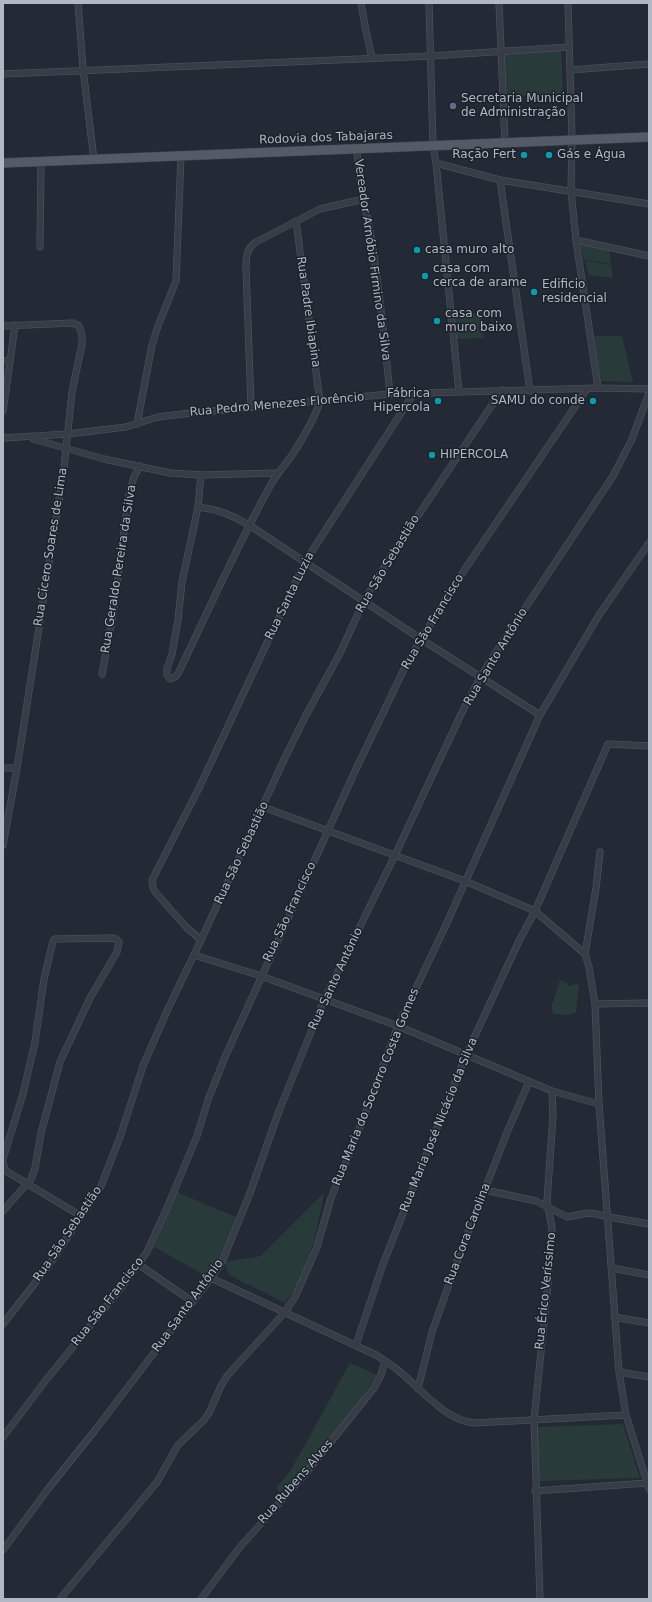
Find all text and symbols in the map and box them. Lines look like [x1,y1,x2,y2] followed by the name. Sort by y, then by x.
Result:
[461,92,583,120] place label: Secretaria Municipal de Administração
[448,101,458,111] marker: Secretaria Municipal de Administração
[259,128,393,148] street label: Rodovia dos Tabajaras
[452,148,516,162] place label: Ração Fert
[557,148,626,162] place label: Gás e Água
[519,150,529,160] marker: Ração Fert
[544,150,554,160] marker: Gás e Água
[351,158,393,362] street label: Vereador Arnóbio Firmino da Silva
[425,243,514,257] place label: casa muro alto
[412,245,422,255] marker: casa muro alto
[293,256,323,368] street label: Rua Padre Ibiapina
[433,262,527,290] place label: casa com cerca de arame
[420,271,430,281] marker: casa com cerca de arame
[542,278,607,306] place label: Edificio residencial
[529,287,539,297] marker: Edificio residencial
[445,307,512,335] place label: casa com muro baixo
[432,316,442,326] marker: casa com muro baixo
[373,387,430,415] place label: Fábrica Hipercola
[189,390,365,420] street label: Rua Pedro Menezes Florêncio
[491,394,585,408] place label: SAMU do conde
[433,396,443,406] marker: Fábrica Hipercola
[588,396,598,406] marker: SAMU do conde
[440,448,508,462] place label: HIPERCOLA
[427,450,437,460] marker: HIPERCOLA
[31,467,71,627] street label: Rua Cícero Soares de Lima
[99,483,139,655] street label: Rua Geraldo Pereira da Silva
[353,512,423,616] street label: Rua São Sebastião
[262,550,318,642] street label: Rua Santa Luzia
[399,572,467,672] street label: Rua São Francisco
[461,606,531,708] street label: Rua Santo Antônio
[212,799,272,907] street label: Rua São Sebastião
[260,860,320,964] street label: Rua São Francisco
[306,926,366,1032] street label: Rua Santo Antônio
[330,986,422,1188] street label: Rua Maria do Socorro Costa Gomes
[397,1036,481,1214] street label: Rua Maria José Nicácio da Silva
[442,1181,494,1287] street label: Rua Cora Carolina
[31,1184,105,1284] street label: Rua São Sebastião
[533,1232,559,1350] street label: Rua Érico Veríssimo
[69,1255,147,1349] street label: Rua São Francisco
[150,1257,226,1355] street label: Rua Santo Antônio
[255,1437,337,1527] street label: Rua Rubens Alves

